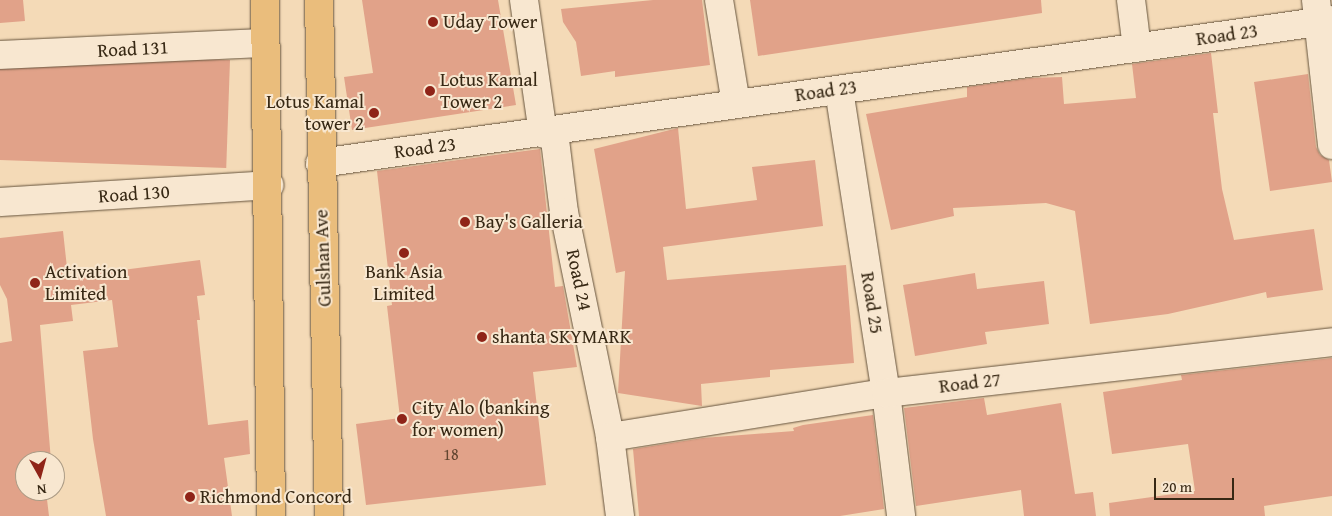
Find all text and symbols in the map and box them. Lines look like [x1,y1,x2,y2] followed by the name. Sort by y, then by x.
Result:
[443,11,537,33] place label: Uday Tower
[427,16,439,28] marker: Uday Tower
[1195,19,1259,51] street label: Road 23
[97,36,169,62] street label: Road 131
[440,69,538,113] place label: Lotus Kamal Tower 2
[794,75,858,107] street label: Road 23
[424,85,436,97] marker: Lotus Kamal Tower 2
[266,91,364,135] place label: Lotus Kamal tower 2
[368,107,380,119] marker: Lotus Kamal tower 2
[393,132,457,164] street label: Road 23
[98,180,170,208] street label: Road 130
[310,209,336,307] street label: Gulshan Ave
[475,211,583,233] place label: Bay's Galleria
[459,216,471,228] marker: Bay's Galleria
[398,247,410,259] marker: Bank Asia Limited
[561,247,597,313] street label: Road 24
[45,261,127,305] place label: Activation Limited
[365,261,443,305] place label: Bank Asia Limited
[856,270,888,336] street label: Road 25
[29,277,41,289] marker: Activation Limited
[492,326,631,348] place label: shanta SKYMARK
[476,331,488,343] marker: shanta SKYMARK
[938,368,1002,398] street label: Road 27
[412,397,549,441] place label: City Alo (banking for women)
[396,413,408,425] marker: City Alo (banking for women)
[443,444,459,464] house number: 18
[15,451,65,501] north arrow
[1157,468,1237,500] scale bar
[1162,476,1192,497] text: 20 m
[36,479,48,500] text: N
[200,486,352,508] place label: Richmond Concord
[184,491,196,503] marker: Richmond Concord

